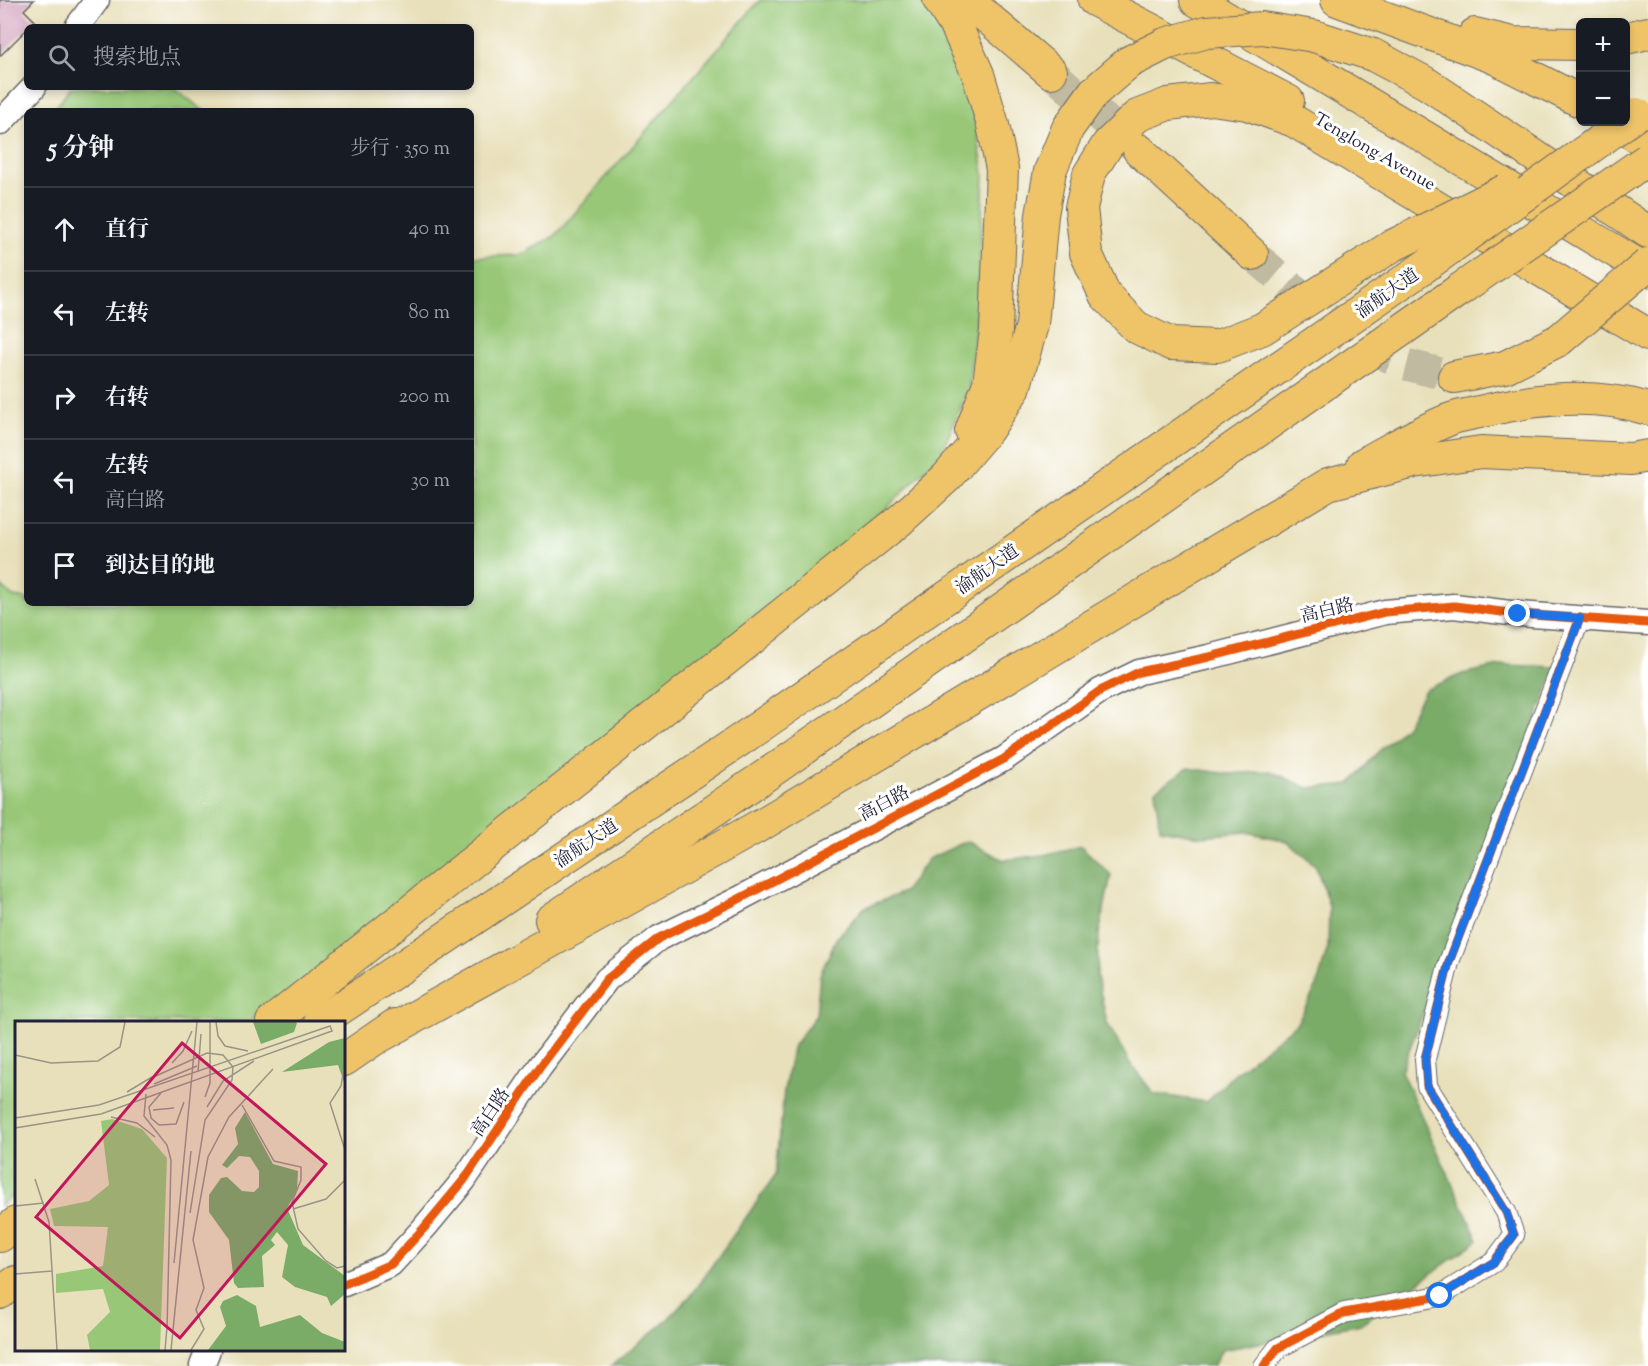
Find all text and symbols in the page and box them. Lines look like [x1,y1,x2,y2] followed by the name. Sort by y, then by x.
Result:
[1576,18,1630,126] map controls
[1576,18,1630,72] button: +
[24,24,474,90] search box
[45,41,78,74] icon: search
[93,43,181,75] text: 搜索地点
[1576,72,1630,126] button: −
[1308,107,1440,198] street label: Tenglong Avenue
[48,131,114,168] text: 5 分钟
[350,135,450,164] text: 步行 · 350 m
[48,213,81,246] icon: ahead
[105,215,149,247] text: 直行
[409,215,450,244] text: 40 m
[1351,263,1425,326] street label: 渝航大道
[48,297,81,330] icon: left
[105,299,149,331] text: 左转
[409,299,450,328] text: 80 m
[48,381,81,414] icon: right
[105,383,149,415] text: 右转
[399,383,450,412] text: 200 m
[105,451,149,483] text: 左转
[48,465,81,498] icon: left
[411,467,450,496] text: 30 m
[105,487,165,516] text: 高白路
[951,539,1025,602] street label: 渝航大道
[48,549,81,582] icon: arrive
[105,551,215,583] text: 到达目的地
[1298,593,1357,631] street label: 高白路
[1504,600,1530,626] route end
[855,781,915,829] street label: 高白路
[550,814,624,876] street label: 渝航大道
[15,1021,345,1351] inset map
[466,1083,518,1143] street label: 高白路
[1426,1282,1452,1308] route start

